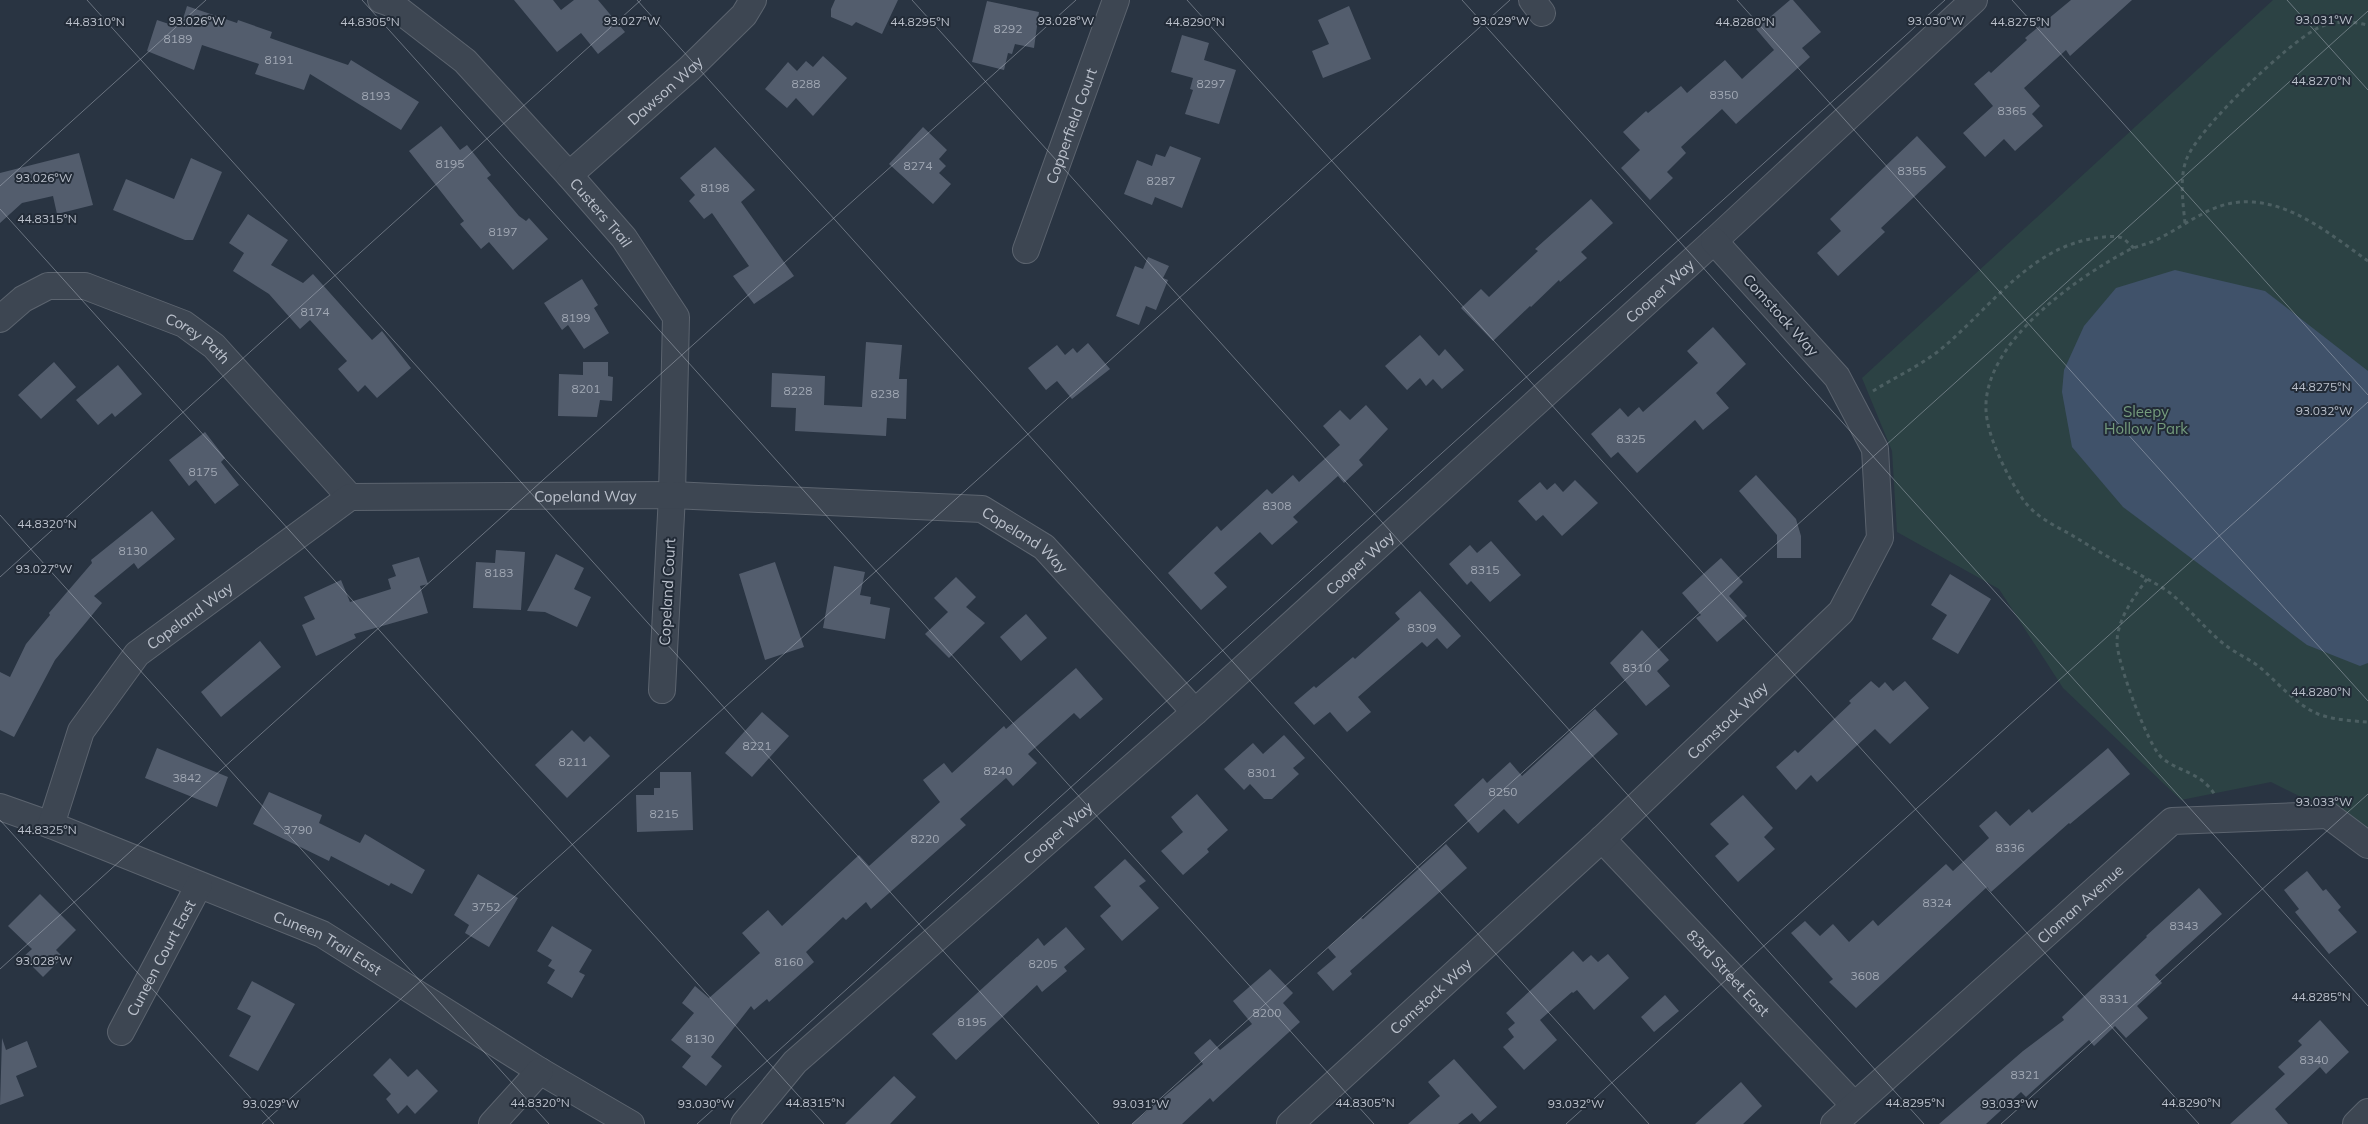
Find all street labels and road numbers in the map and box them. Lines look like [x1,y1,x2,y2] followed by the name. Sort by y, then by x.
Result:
[623,52,706,129] street label: Dawson Way
[1041,65,1100,186] street label: Copperfield Court
[566,174,637,250] street label: Custers Trail
[1621,254,1698,326] street label: Cooper Way
[1739,270,1823,360] street label: Comstock Way
[163,308,235,367] street label: Corey Path
[534,486,637,505] street label: Copeland Way
[979,502,1072,577] street label: Copeland Way
[1321,527,1398,599] street label: Cooper Way
[655,538,679,646] street label: Copeland Court
[142,577,236,653] street label: Copeland Way
[1683,677,1771,763] street label: Comstock Way
[1019,797,1096,868] street label: Cooper Way
[2033,860,2127,947] street label: Cloman Avenue
[122,896,199,1019] street label: Cuneen Court East
[271,906,385,979] street label: Cuneen Trail East
[1683,925,1774,1020] street label: 83rd Street East
[1385,954,1475,1038] street label: Comstock Way

